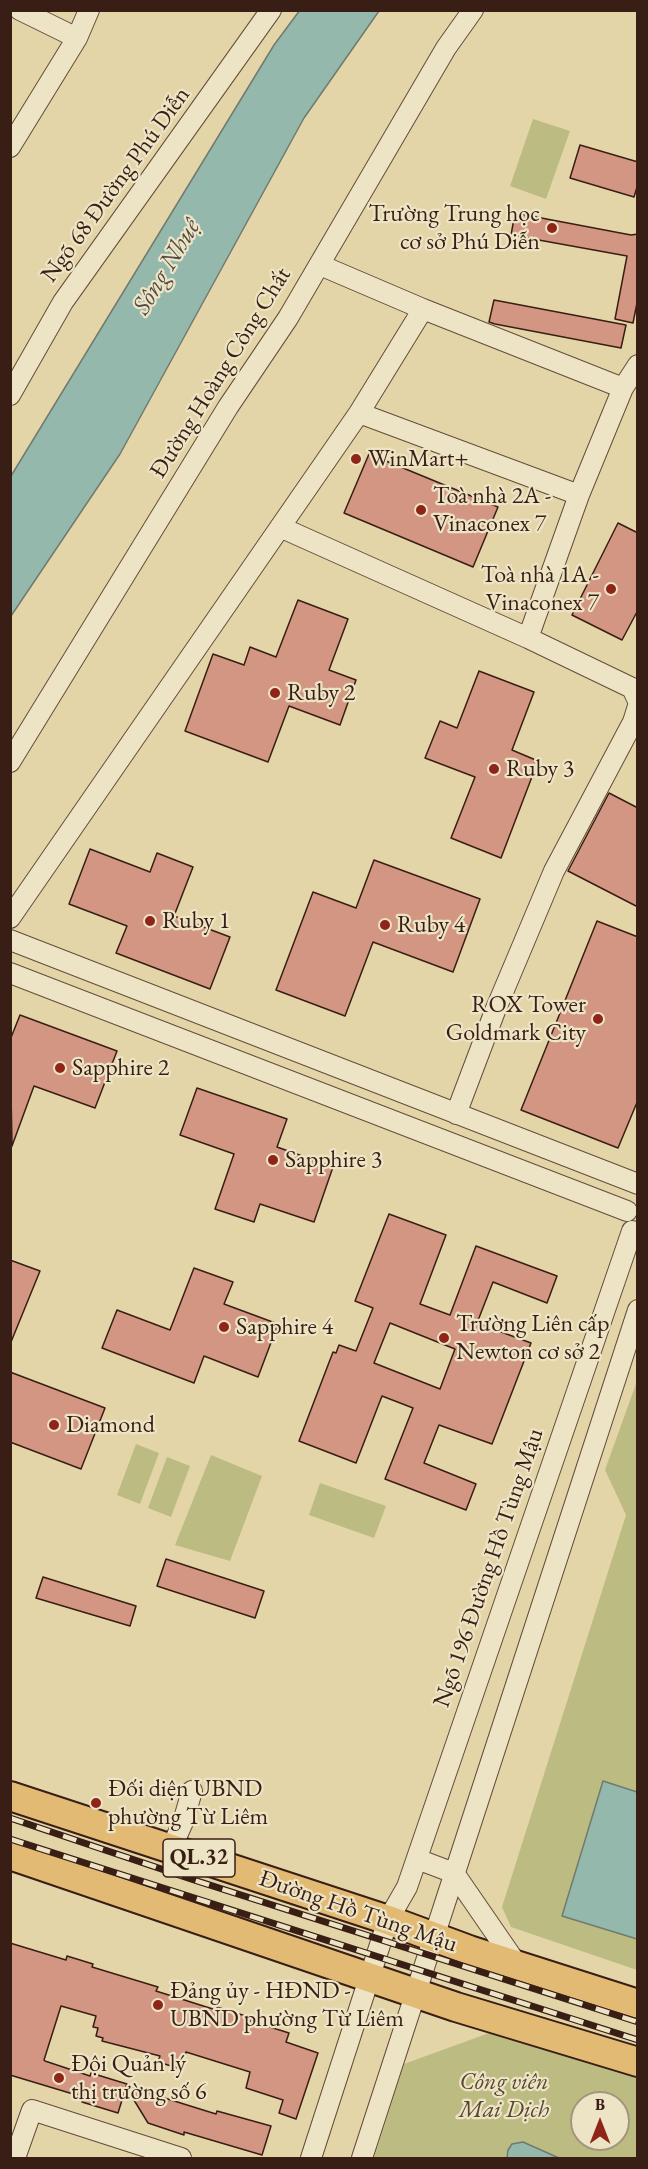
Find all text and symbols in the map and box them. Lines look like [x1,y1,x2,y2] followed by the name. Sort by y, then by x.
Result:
[35,82,197,288] street label: Ngõ 68 Đường Phú Diễn
[369,200,540,256] place label: Trường Trung học cơ sở Phú Diễn
[126,214,208,320] water label: Sông Nhuệ
[545,221,559,235] marker: Trường Trung học cơ sở Phú Diễn
[144,262,298,484] street label: Đường Hoàng Công Chất
[368,445,468,473] place label: WinMart+
[349,452,363,466] marker: WinMart+
[433,482,551,538] place label: Toà nhà 2A - Vinaconex 7
[414,503,428,517] marker: Toà nhà 2A - Vinaconex 7
[481,561,599,617] place label: Toà nhà 1A - Vinaconex 7
[604,582,618,596] marker: Toà nhà 1A - Vinaconex 7
[287,679,355,707] place label: Ruby 2
[268,686,282,700] marker: Ruby 2
[506,755,574,783] place label: Ruby 3
[487,762,501,776] marker: Ruby 3
[162,907,230,935] place label: Ruby 1
[397,911,465,939] place label: Ruby 4
[143,914,157,928] marker: Ruby 1
[378,918,392,932] marker: Ruby 4
[446,991,586,1047] place label: ROX Tower Goldmark City
[591,1012,605,1026] marker: ROX Tower Goldmark City
[72,1054,169,1082] place label: Sapphire 2
[53,1061,67,1075] marker: Sapphire 2
[285,1146,382,1174] place label: Sapphire 3
[266,1153,280,1167] marker: Sapphire 3
[456,1310,609,1366] place label: Trường Liên cấp Newton cơ sở 2
[236,1313,333,1341] place label: Sapphire 4
[217,1320,231,1334] marker: Sapphire 4
[437,1331,451,1345] marker: Trường Liên cấp Newton cơ sở 2
[66,1411,155,1439] place label: Diamond
[47,1418,61,1432] marker: Diamond
[428,1425,550,1711] street label: Ngõ 196 Đường Hồ Tùng Mậu
[108,1775,268,1831] place label: Đối diện UBND phường Từ Liêm
[89,1796,103,1810] marker: Đối diện UBND phường Từ Liêm
[163,1839,235,1877] road number: QL.32
[255,1865,461,1959] street label: Đường Hồ Tùng Mậu
[170,1977,404,2033] place label: Đảng ủy - HĐND - UBND phường Từ Liêm
[151,1998,165,2012] marker: Đảng ủy - HĐND - UBND phường Từ Liêm
[71,2050,207,2106] place label: Đội Quản lý thị trường số 6
[459,2068,549,2124] park label: Công viên Mai Dịch
[52,2071,66,2085] marker: Đội Quản lý thị trường số 6
[570,2091,630,2151] north arrow
[595,2094,605,2115] text: B

